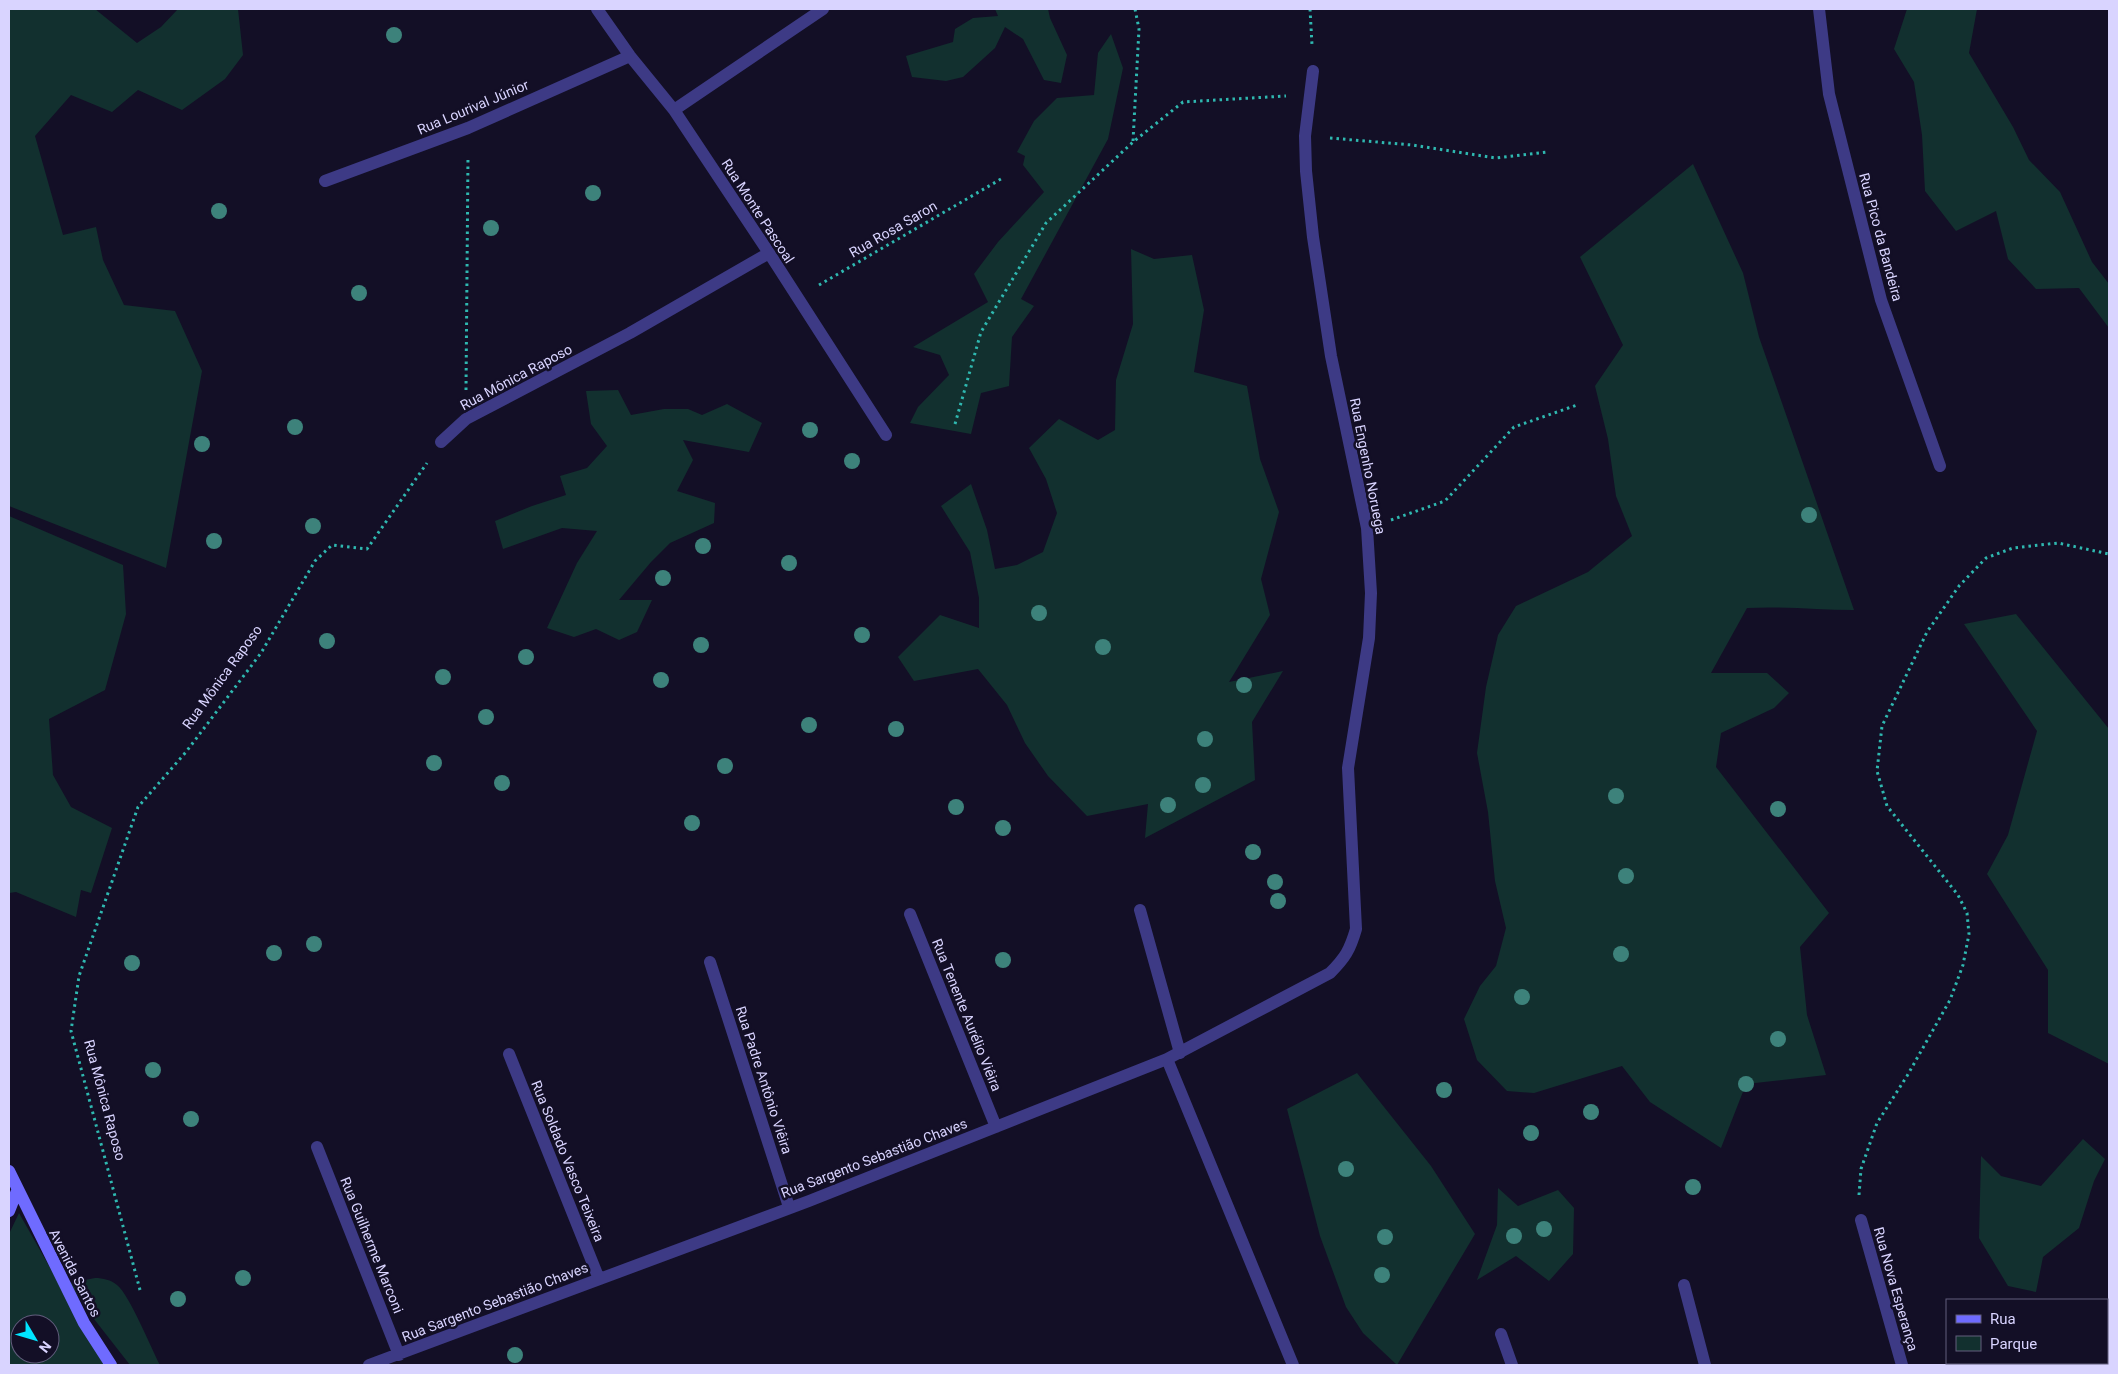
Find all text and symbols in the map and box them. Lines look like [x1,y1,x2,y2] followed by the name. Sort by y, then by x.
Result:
[415,76,531,138] street label: Rua Lourival Júnior
[718,156,798,266] street label: Rua Monte Pascoal
[1856,171,1906,303] street label: Rua Pico da Bandeira
[846,197,940,261] street label: Rua Rosa Saron
[457,341,575,413] street label: Rua Mônica Raposo
[1347,396,1389,536] street label: Rua Engenho Noruega
[179,622,265,732] street label: Rua Mônica Raposo
[929,936,1005,1094] street label: Rua Tenente Aurélio Viêira
[733,1004,795,1156] street label: Rua Padre Antônio Viêira
[81,1038,129,1162] street label: Rua Mônica Raposo
[528,1078,608,1244] street label: Rua Soldado Vasco Teixeira
[779,1115,969,1201] street label: Rua Sargento Sebastião Chaves
[337,1175,407,1315] street label: Rua Guilherme Marconi
[1871,1225,1921,1353] street label: Rua Nova Esperança
[46,1226,104,1320] street label: Avenida Santos
[400,1259,590,1345] street label: Rua Sargento Sebastião Chaves
[1946,1299,2108,1364] legend
[1990,1310,2016,1328] text: Rua
[10,1314,60,1364] north arrow
[1990,1335,2037,1353] text: Parque
[36,1338,55,1356] text: N

